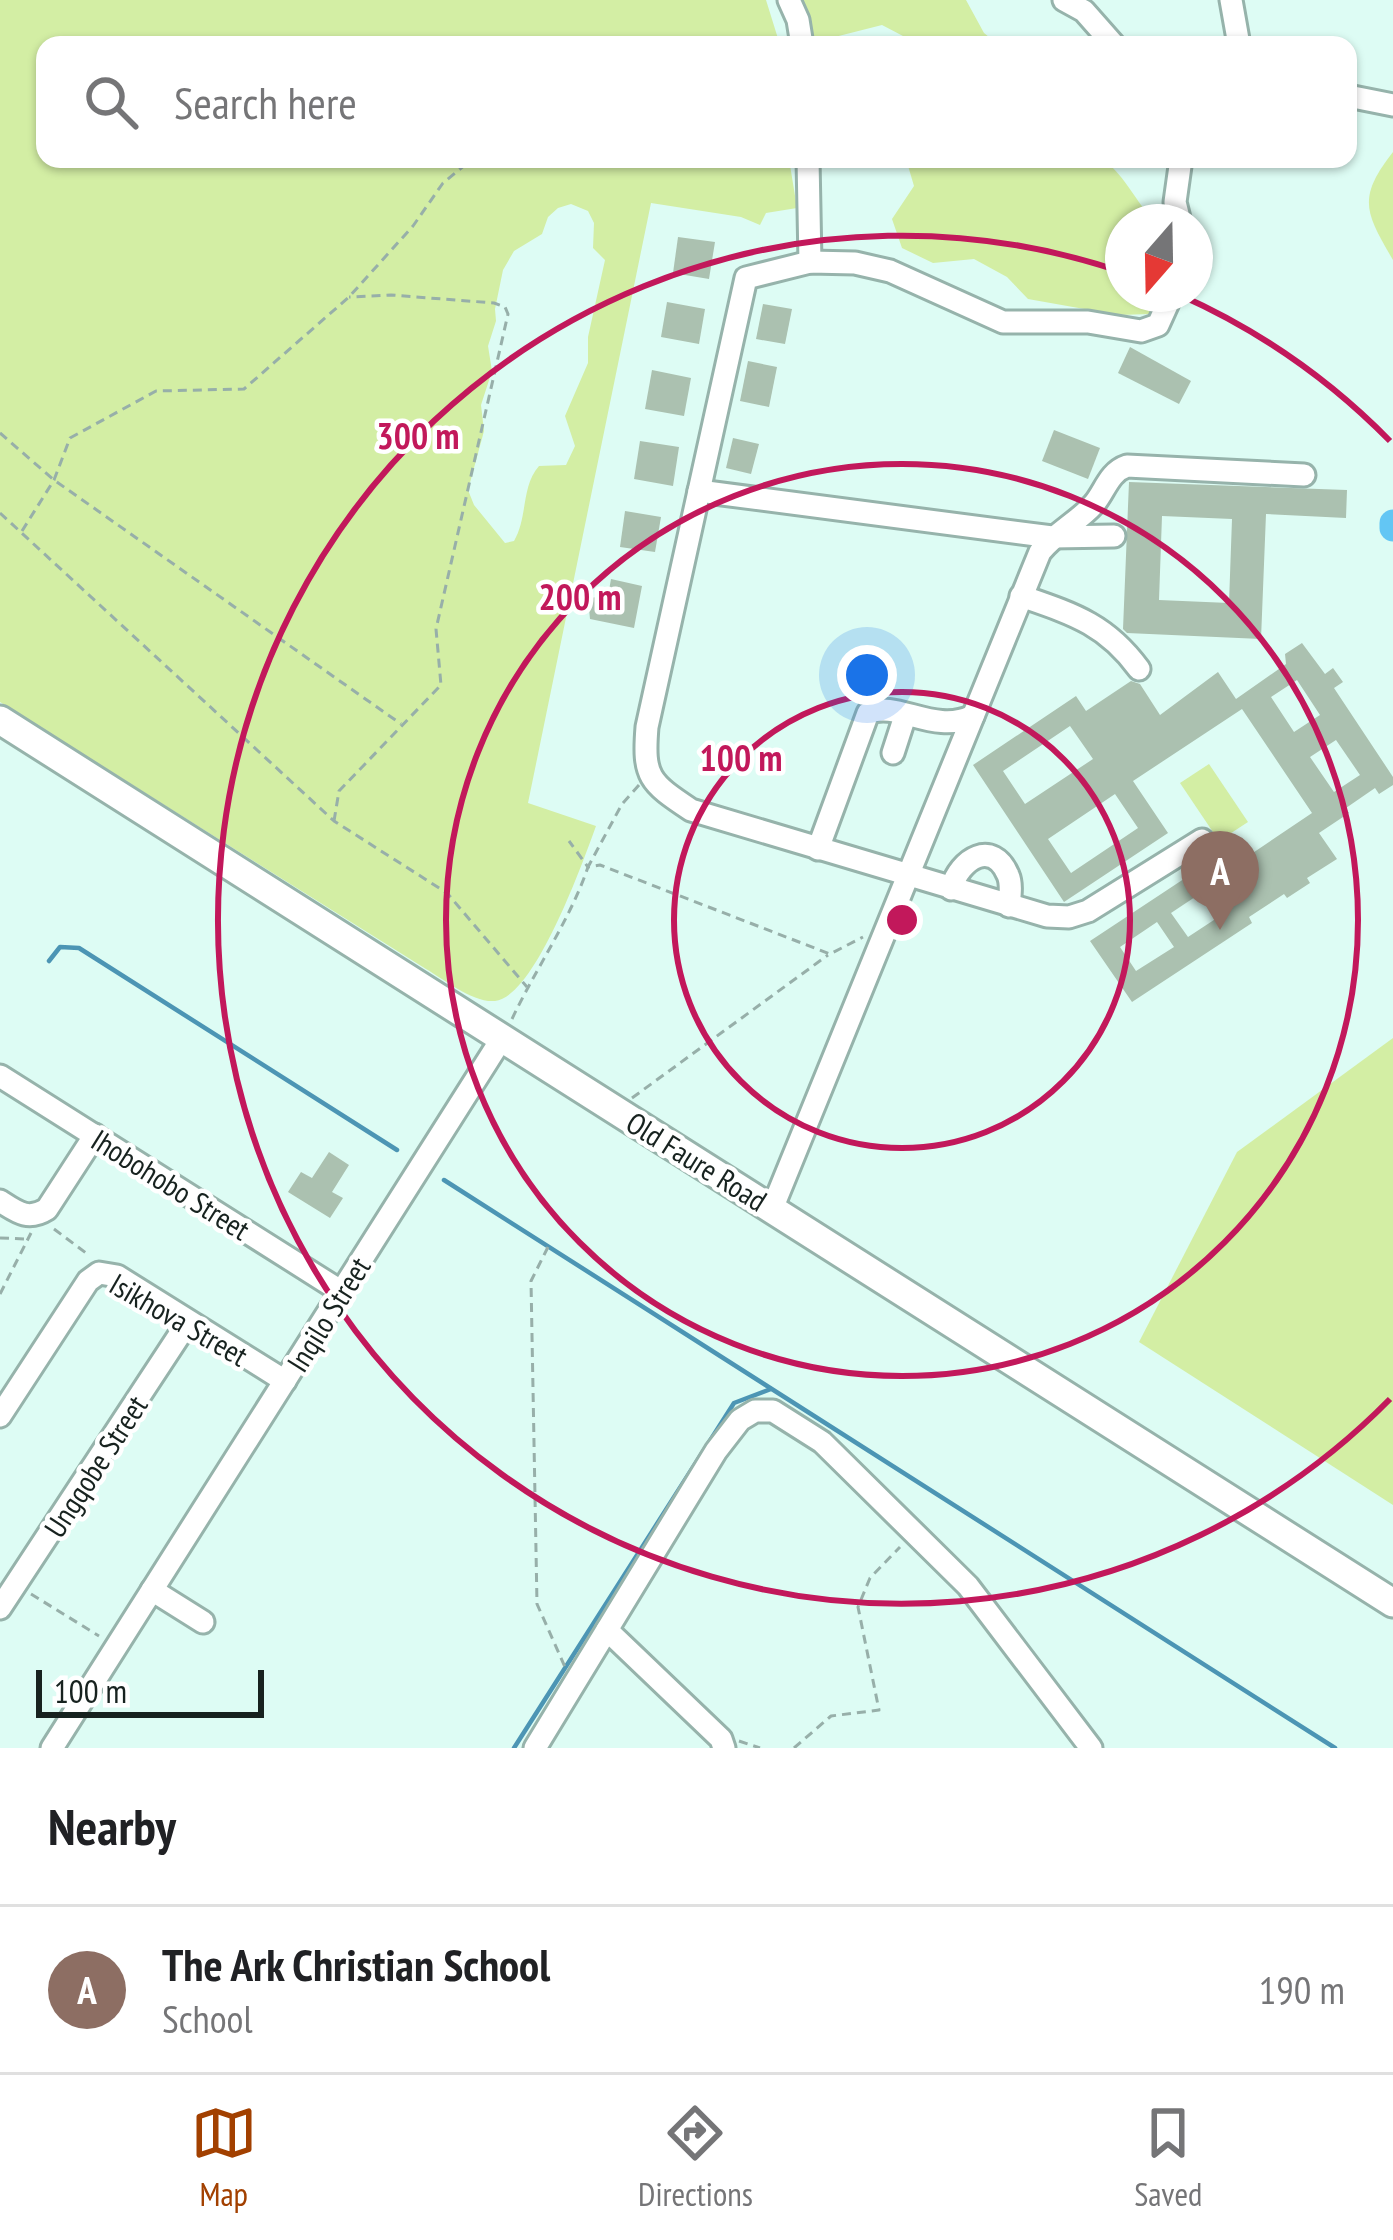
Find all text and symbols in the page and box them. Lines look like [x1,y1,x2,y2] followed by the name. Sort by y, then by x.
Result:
[36,36,1357,168] search box
[78,69,144,135] icon: search
[174,73,357,131] text: Search here
[1105,204,1213,312] north arrow
[377,412,459,459] text: 300 m
[539,573,621,620] text: 200 m
[837,645,897,705] your location
[700,734,782,781] text: 100 m
[1181,831,1259,930] pin: A
[881,899,923,941] centre of rings
[620,1103,774,1219] street label: Old Faure Road
[84,1120,258,1249] street label: Ihobohobo Street
[278,1249,379,1379] street label: Inqilo Street
[103,1264,256,1375] street label: Isikhova Street
[35,1387,156,1544] street label: Ungqobe Street
[36,1664,264,1717] scale bar
[54,1669,127,1712] text: 100 m
[48,1793,176,1859] text: Nearby
[162,1935,550,1993] text: The Ark Christian School
[77,1964,97,2015] text: A
[1259,1964,1345,2015] text: 190 m
[162,1993,253,2044] text: School
[191,2100,257,2215] tab: Map
[638,2100,753,2215] tab: Directions
[1134,2100,1202,2215] tab: Saved

